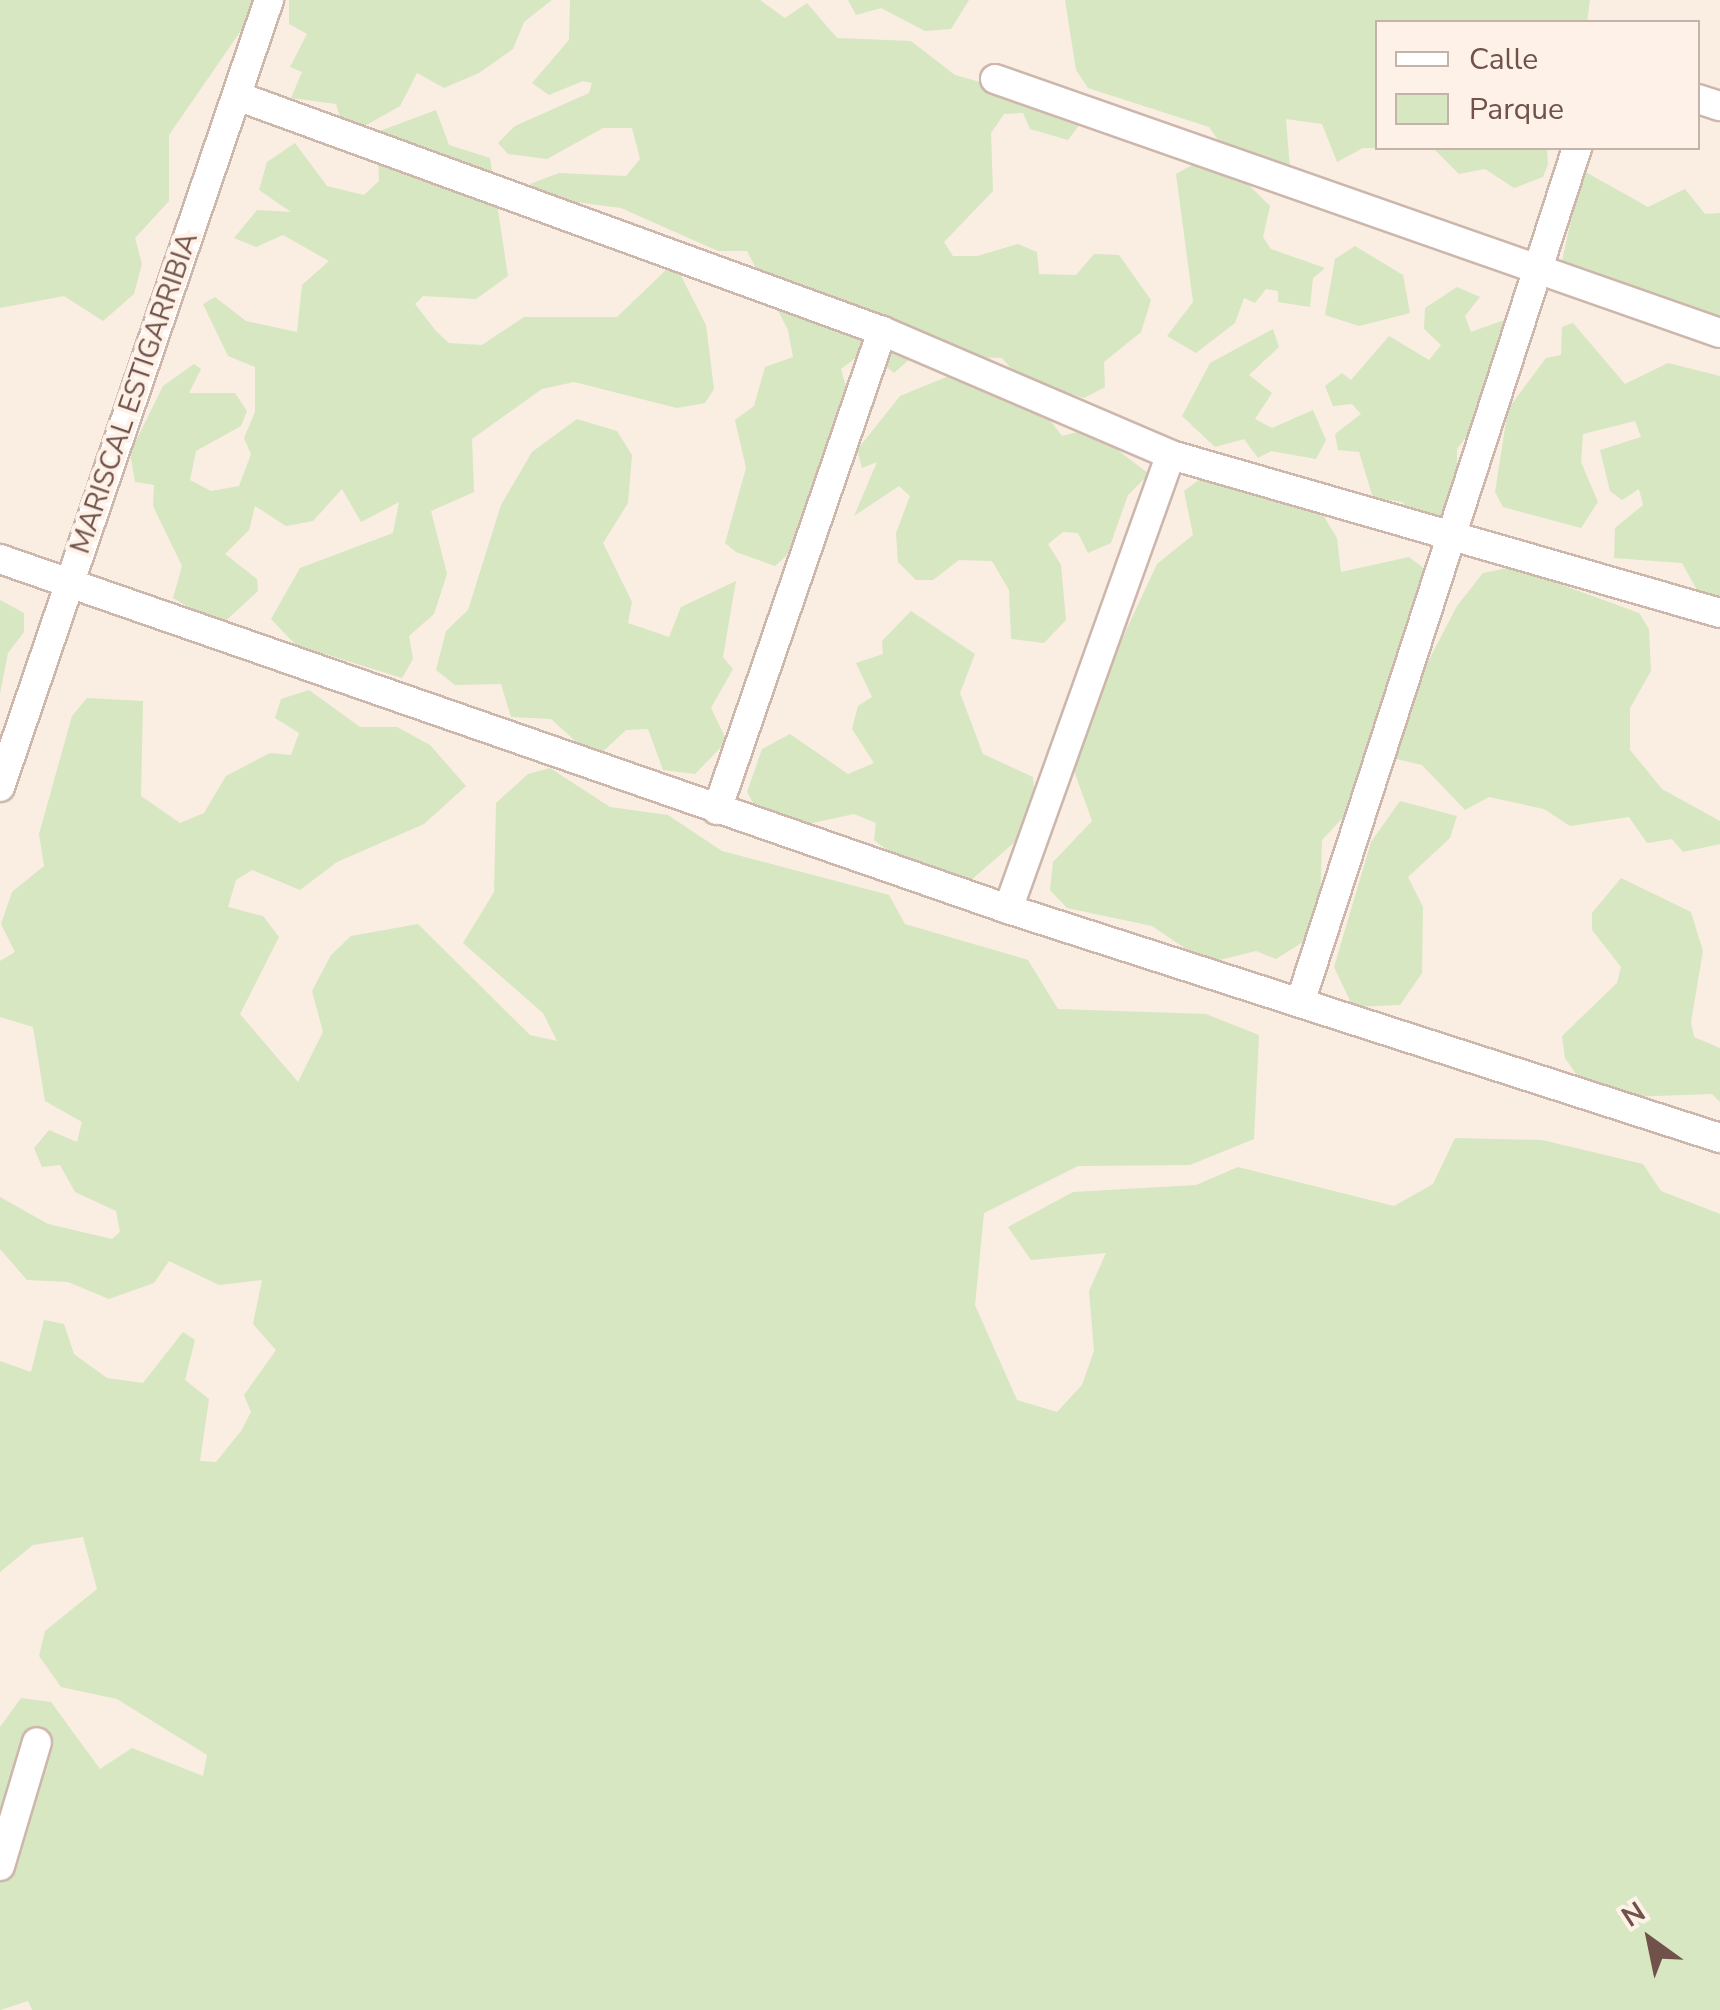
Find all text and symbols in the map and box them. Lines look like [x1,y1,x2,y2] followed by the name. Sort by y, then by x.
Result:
[1375,20,1700,150] legend
[1469,39,1538,80] text: Calle
[1469,89,1564,130] text: Parque
[63,228,205,558] street label: MARISCAL ESTIGARRIBIA
[1600,1890,1700,1990] north arrow
[1615,1893,1653,1936] text: N

